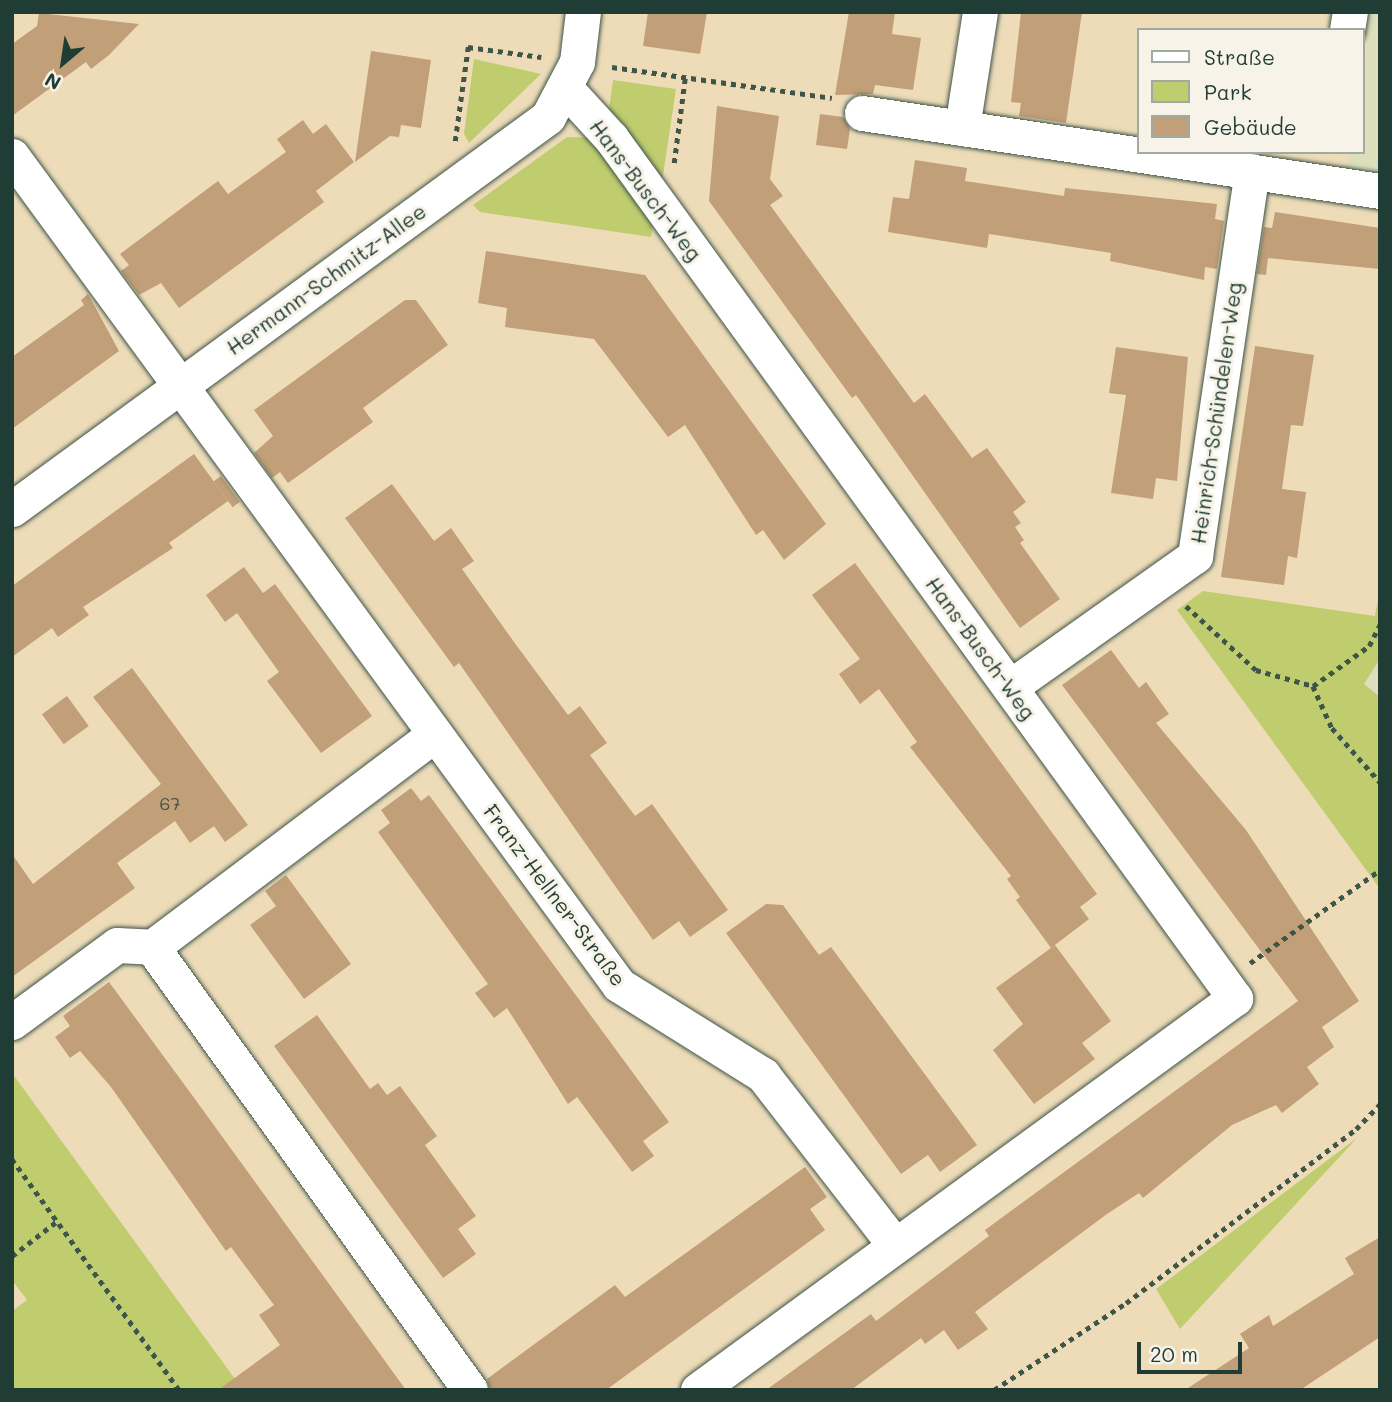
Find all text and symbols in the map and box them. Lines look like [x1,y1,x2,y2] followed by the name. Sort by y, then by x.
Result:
[28,28,98,98] north arrow
[1136,28,1364,154] legend
[1204,43,1275,70] text: Straße
[40,67,65,96] text: N
[1204,78,1252,105] text: Park
[1204,113,1297,140] text: Gebäude
[585,114,707,266] street label: Hans-Busch-Weg
[221,198,431,360] street label: Hermann-Schmitz-Allee
[1185,281,1247,545] street label: Heinrich-Schündelen-Weg
[921,572,1041,724] street label: Hans-Busch-Weg
[160,792,180,814] house number: 67
[478,799,632,991] street label: Franz-Hellner-Straße
[1140,1328,1245,1372] scale bar
[1150,1340,1198,1367] text: 20 m

